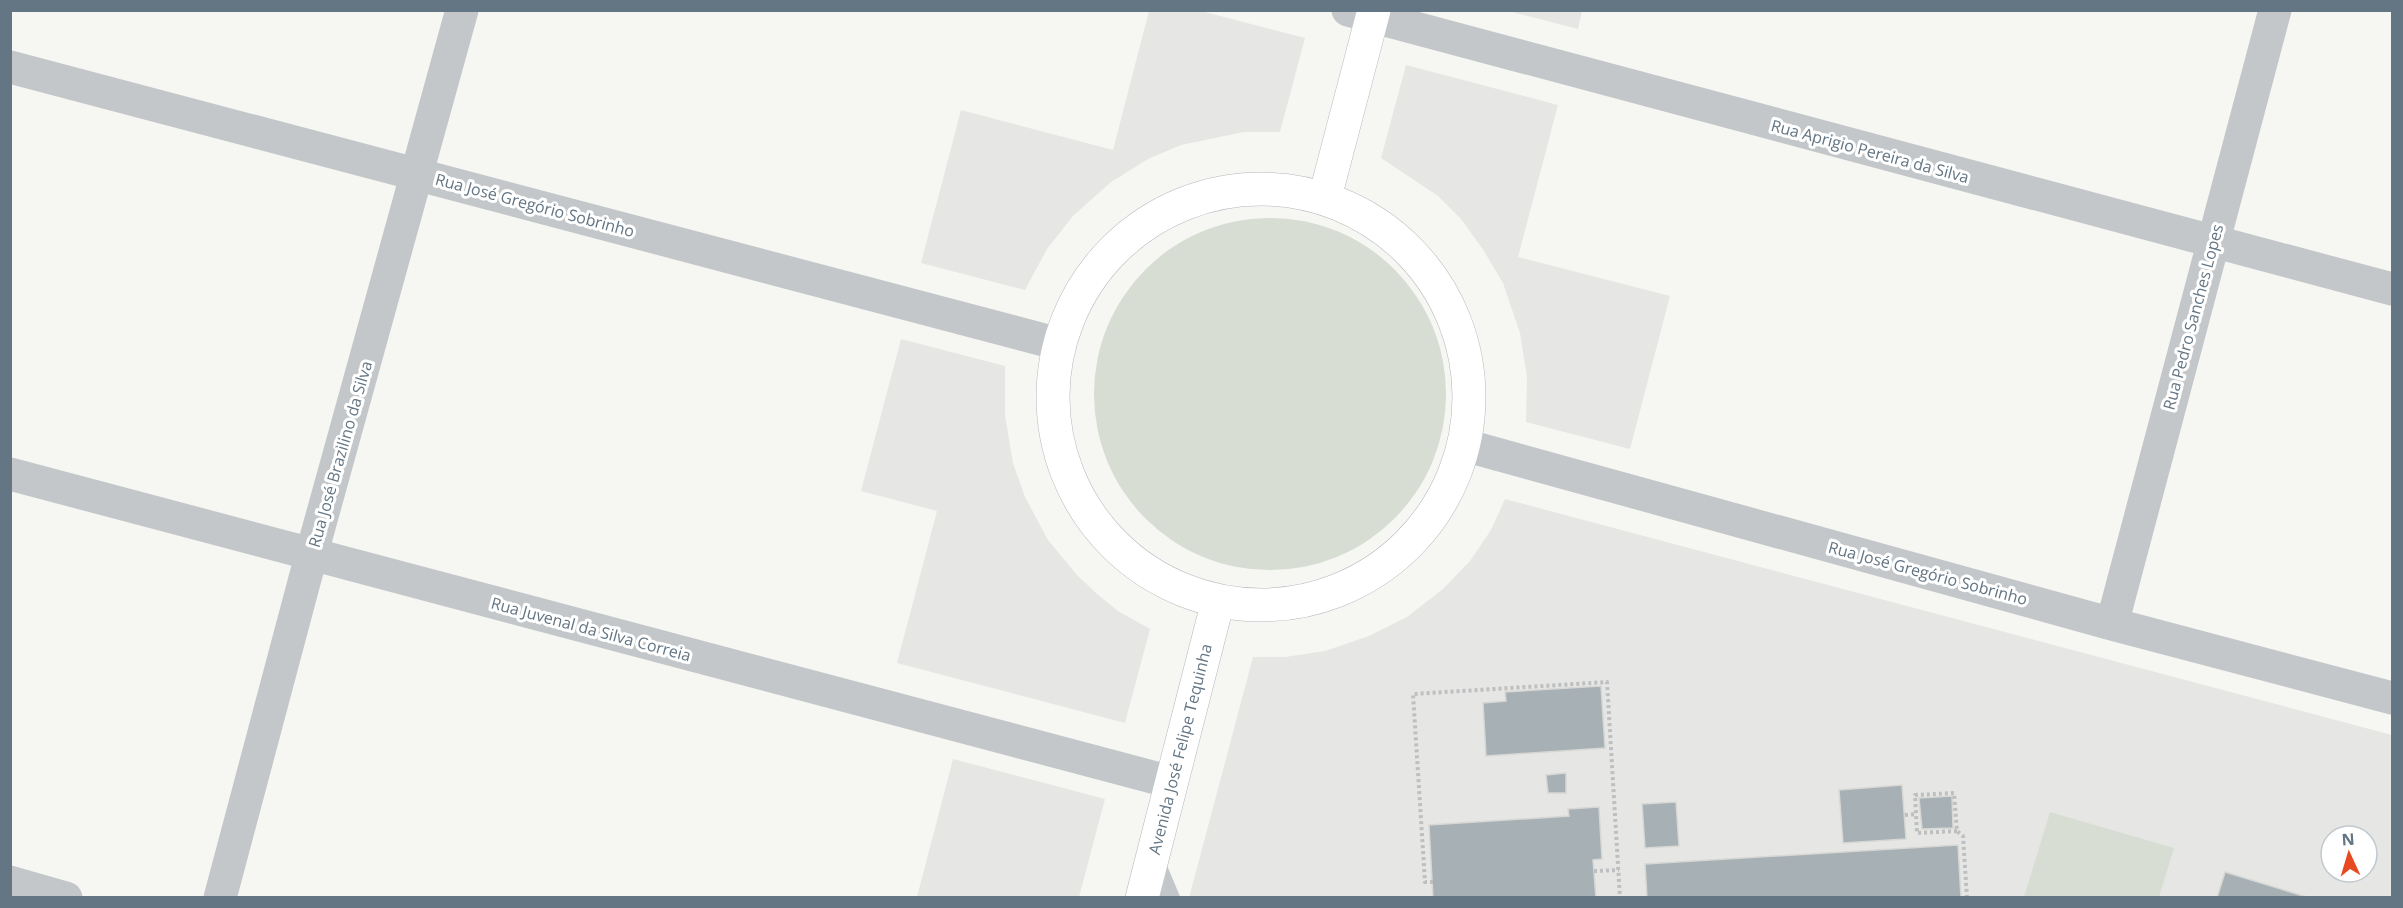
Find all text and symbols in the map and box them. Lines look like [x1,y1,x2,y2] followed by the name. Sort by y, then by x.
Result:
[1769,114,1971,188] street label: Rua Aprigio Pereira da Silva
[433,168,637,242] street label: Rua José Gregório Sobrinho
[2158,222,2228,412] street label: Rua Pedro Sanches Lopes
[303,358,377,550] street label: Rua José Brazilino da Silva
[1826,536,2030,610] street label: Rua José Gregório Sobrinho
[489,592,693,666] street label: Rua Juvenal da Silva Correia
[1143,641,1217,857] street label: Avenida José Felipe Tequinha
[2319,824,2379,884] north arrow
[2341,828,2355,850] text: N

